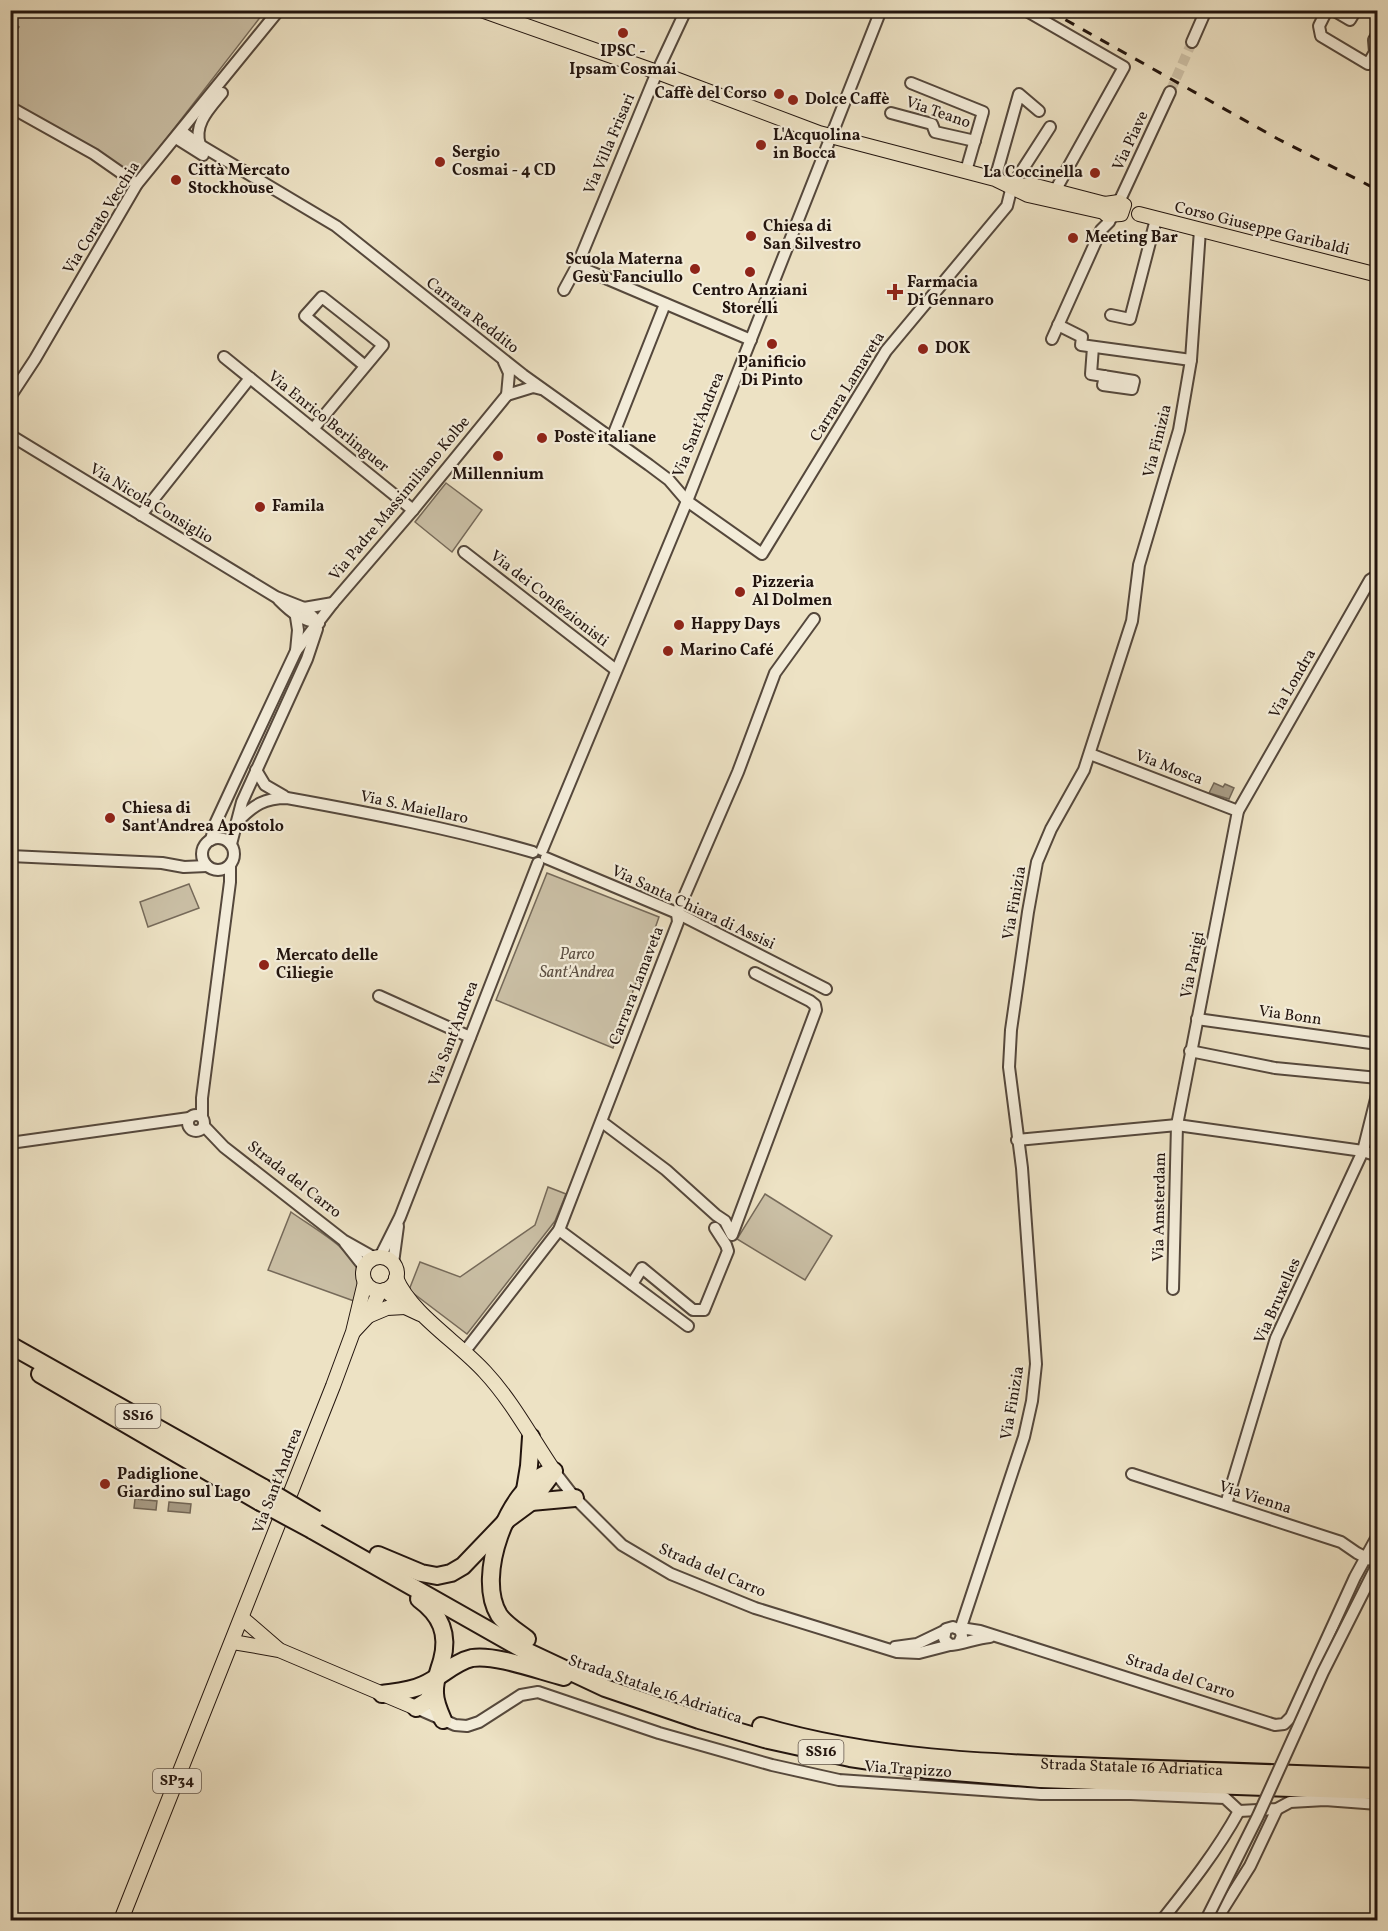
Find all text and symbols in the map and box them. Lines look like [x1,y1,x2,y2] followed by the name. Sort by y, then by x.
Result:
[616,26,630,40] marker: IPSC - Ipsam Cosmai
[569,41,677,81] place label: IPSC - Ipsam Cosmai
[654,83,767,105] place label: Caffè del Corso
[772,87,786,101] marker: Caffè del Corso
[805,89,889,111] place label: Dolce Caffè
[579,90,641,198] street label: Via Villa Frisari
[902,92,974,134] street label: Via Teano
[786,93,800,107] marker: Dolce Caffè
[1108,108,1154,174] street label: Via Piave
[773,125,861,165] place label: L'Acquolina in Bocca
[754,138,768,152] marker: L'Acquolina in Bocca
[452,142,556,182] place label: Sergio Cosmai - 4 CD
[433,155,447,169] marker: Sergio Cosmai - 4 CD
[58,157,146,279] street label: Via Corato Vecchia
[188,160,290,200] place label: Città Mercato Stockhouse
[983,162,1083,184] place label: La Coccinella
[1088,166,1102,180] marker: La Coccinella
[169,173,183,187] marker: Città Mercato Stockhouse
[1172,197,1352,261] street label: Corso Giuseppe Garibaldi
[763,216,861,256] place label: Chiesa di San Silvestro
[1085,227,1178,249] place label: Meeting Bar
[744,229,758,243] marker: Chiesa di San Silvestro
[1066,231,1080,245] marker: Meeting Bar
[565,249,683,289] place label: Scuola Materna Gesù Fanciullo
[688,262,702,276] marker: Scuola Materna Gesù Fanciullo
[743,265,757,279] marker: Centro Anziani Storelli
[907,272,994,312] place label: Farmacia Di Gennaro
[421,273,523,359] street label: Carrara Reddito
[692,280,808,320] place label: Centro Anziani Storelli
[888,285,902,299] marker: Farmacia Di Gennaro
[805,328,891,446] street label: Carrara Lamaveta
[765,337,779,351] marker: Panificio Di Pinto
[935,338,971,360] place label: DOK
[916,342,930,356] marker: DOK
[738,352,806,392] place label: Panificio Di Pinto
[263,366,394,478] street label: Via Enrico Berlinguer
[668,369,730,481] street label: Via Sant'Andrea
[1138,402,1178,480] street label: Via Finizia
[324,412,476,586] street label: Via Padre Massimiliano Kolbe
[554,427,656,449] place label: Poste italiane
[535,431,549,445] marker: Poste italiane
[491,449,505,463] marker: Millennium
[85,458,217,550] street label: Via Nicola Consiglio
[452,464,544,486] place label: Millennium
[272,496,325,518] place label: Famila
[253,500,267,514] marker: Famila
[485,546,613,653] street label: Via dei Confezionisti
[752,572,833,612] place label: Pizzeria Al Dolmen
[733,585,747,599] marker: Pizzeria Al Dolmen
[691,614,780,636] place label: Happy Days
[672,618,686,632] marker: Happy Days
[680,640,774,662] place label: Marino Café
[661,644,675,658] marker: Marino Café
[1264,645,1322,723] street label: Via Londra
[1132,745,1206,791] street label: Via Mosca
[358,786,470,830] street label: Via S. Maiellaro
[122,798,284,838] place label: Chiesa di Sant'Andrea Apostolo
[103,811,117,825] marker: Chiesa di Sant'Andrea Apostolo
[607,860,779,956] street label: Via Santa Chiara di Assisi
[998,864,1032,942] street label: Via Finizia
[604,923,670,1049] street label: Carrara Lamaveta
[1176,929,1210,1000] street label: Via Parigi
[539,944,615,984] park label: Parco Sant'Andrea
[276,945,378,985] place label: Mercato delle Ciliegie
[257,958,271,972] marker: Mercato delle Ciliegie
[424,978,484,1090] street label: Via Sant'Andrea
[1257,1001,1323,1031] street label: Via Bonn
[242,1136,346,1224] street label: Strada del Carro
[1148,1152,1172,1262] street label: Via Amsterdam
[1249,1255,1307,1347] street label: Via Bruxelles
[996,1364,1030,1442] street label: Via Finizia
[116,1404,160,1428] road number: SS16
[248,1425,308,1537] street label: Via Sant'Andrea
[117,1464,251,1504] place label: Padiglione Giardino sul Lago
[1216,1476,1294,1520] street label: Via Vienna
[98,1477,112,1491] marker: Padiglione Giardino sul Lago
[655,1539,769,1603] street label: Strada del Carro
[1122,1649,1238,1705] street label: Strada del Carro
[565,1650,745,1730] street label: Strada Statale 16 Adriatica
[798,1740,844,1764] road number: SS16
[1040,1754,1223,1782] street label: Strada Statale 16 Adriatica
[864,1756,952,1784] street label: Via Trapizzo
[153,1769,201,1793] road number: SP34

